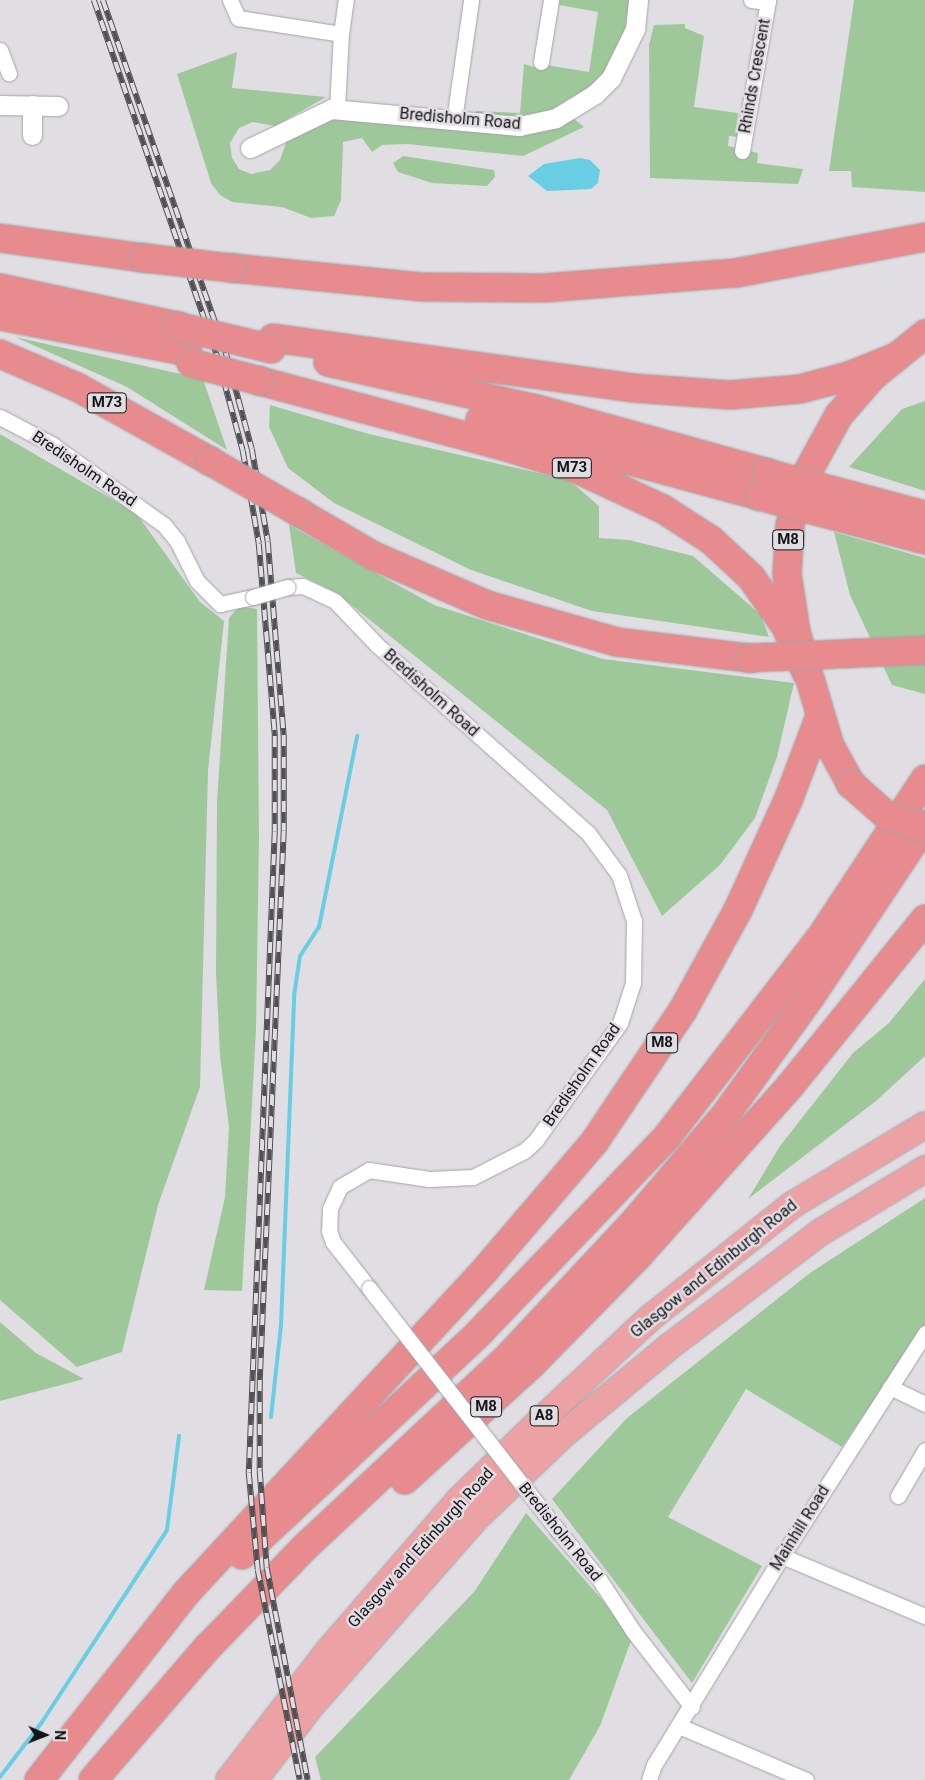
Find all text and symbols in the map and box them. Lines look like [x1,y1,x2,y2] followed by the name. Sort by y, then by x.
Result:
[735,17,775,135] street label: Rhinds Crescent
[399,104,521,134] street label: Bredisholm Road
[86,390,128,416] road number: M73
[28,427,140,511] street label: Bredisholm Road
[551,456,593,480] road number: M73
[772,528,804,552] road number: M8
[379,645,483,741] street label: Bredisholm Road
[539,1020,625,1130] street label: Bredisholm Road
[646,1030,678,1056] road number: M8
[627,1196,801,1342] street label: Glasgow and Edinburgh Road
[470,1394,502,1420] road number: M8
[529,1404,559,1428] road number: A8
[344,1464,498,1632] street label: Glasgow and Edinburgh Road
[514,1479,606,1585] street label: Bredisholm Road
[766,1482,834,1574] street label: Mainhill Road
[20,1710,70,1760] north arrow
[52,1730,68,1740] text: N

